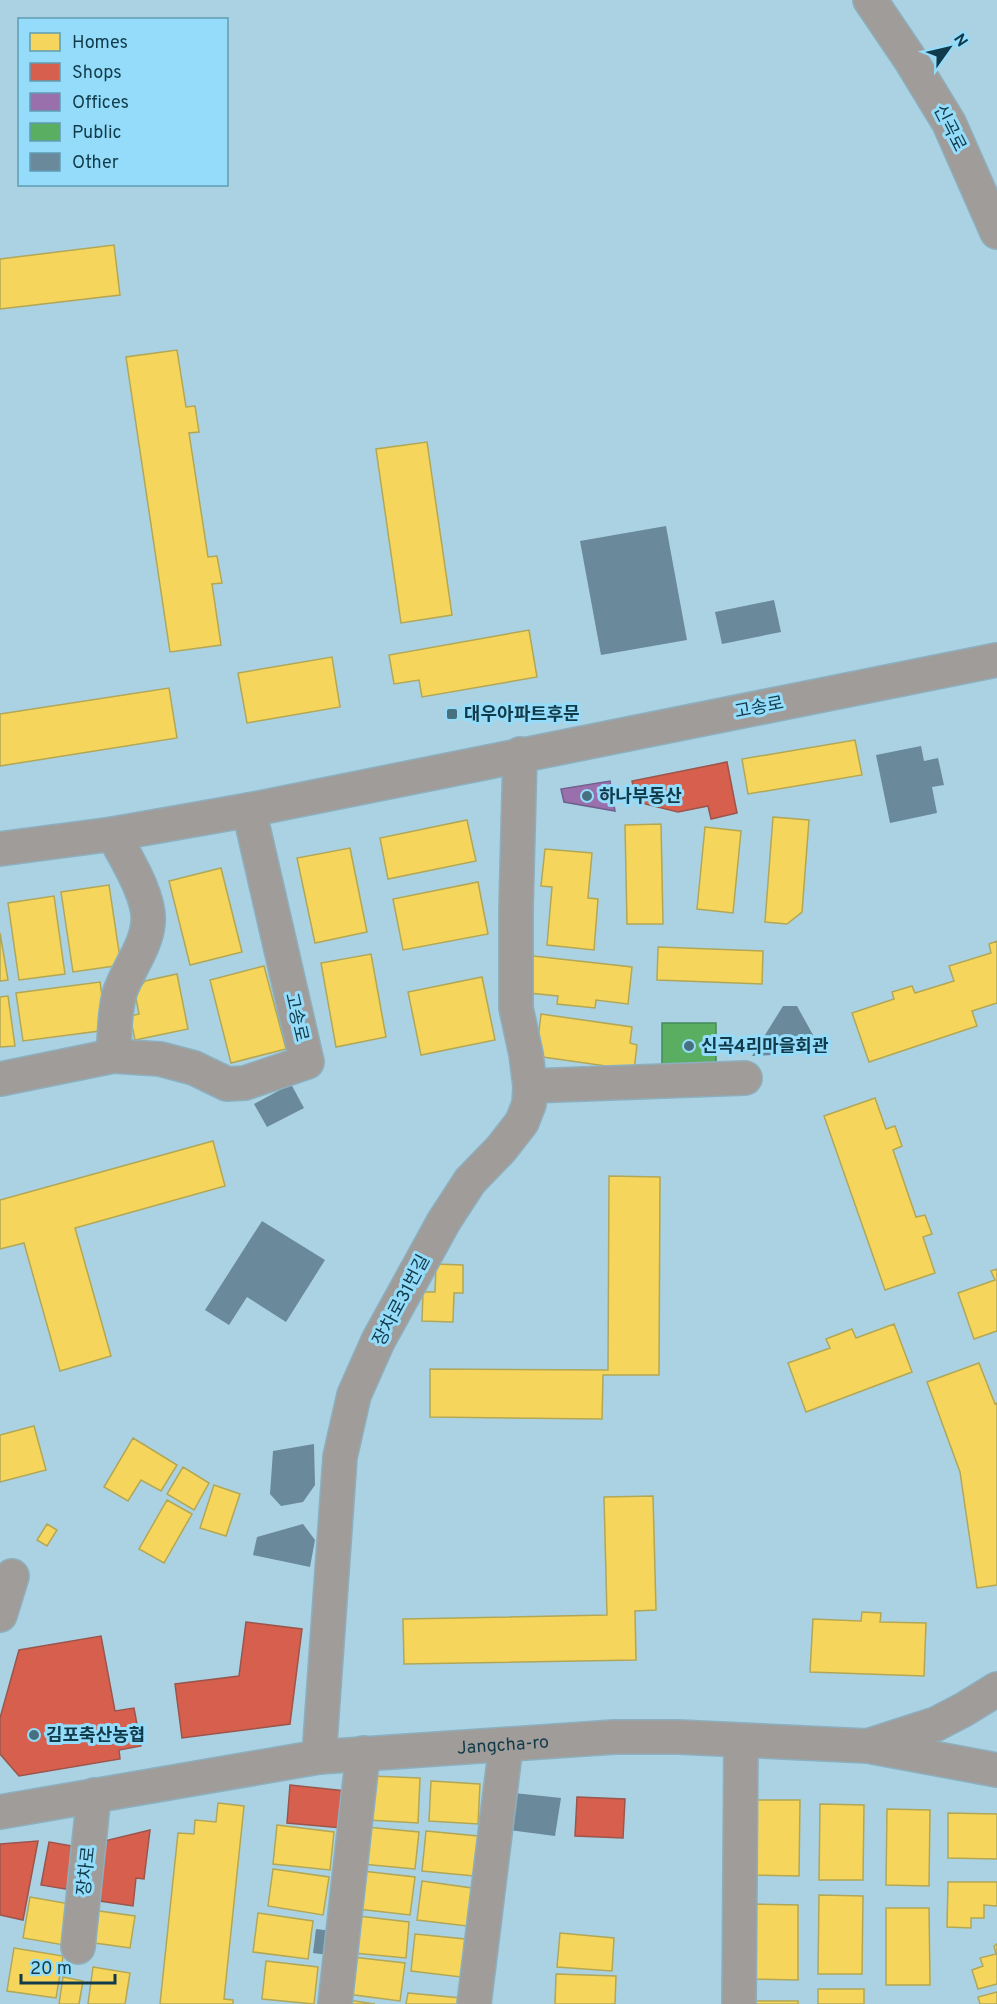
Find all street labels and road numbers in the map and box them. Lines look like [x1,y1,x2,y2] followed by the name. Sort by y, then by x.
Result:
[927,101,970,156] street label: 신곡로
[733,692,786,725] street label: 고송로
[279,991,312,1044] street label: 고송로
[369,1251,436,1350] street label: 장차로31번길
[456,1731,550,1761] street label: Jangcha-ro
[73,1845,102,1897] street label: 장차로

